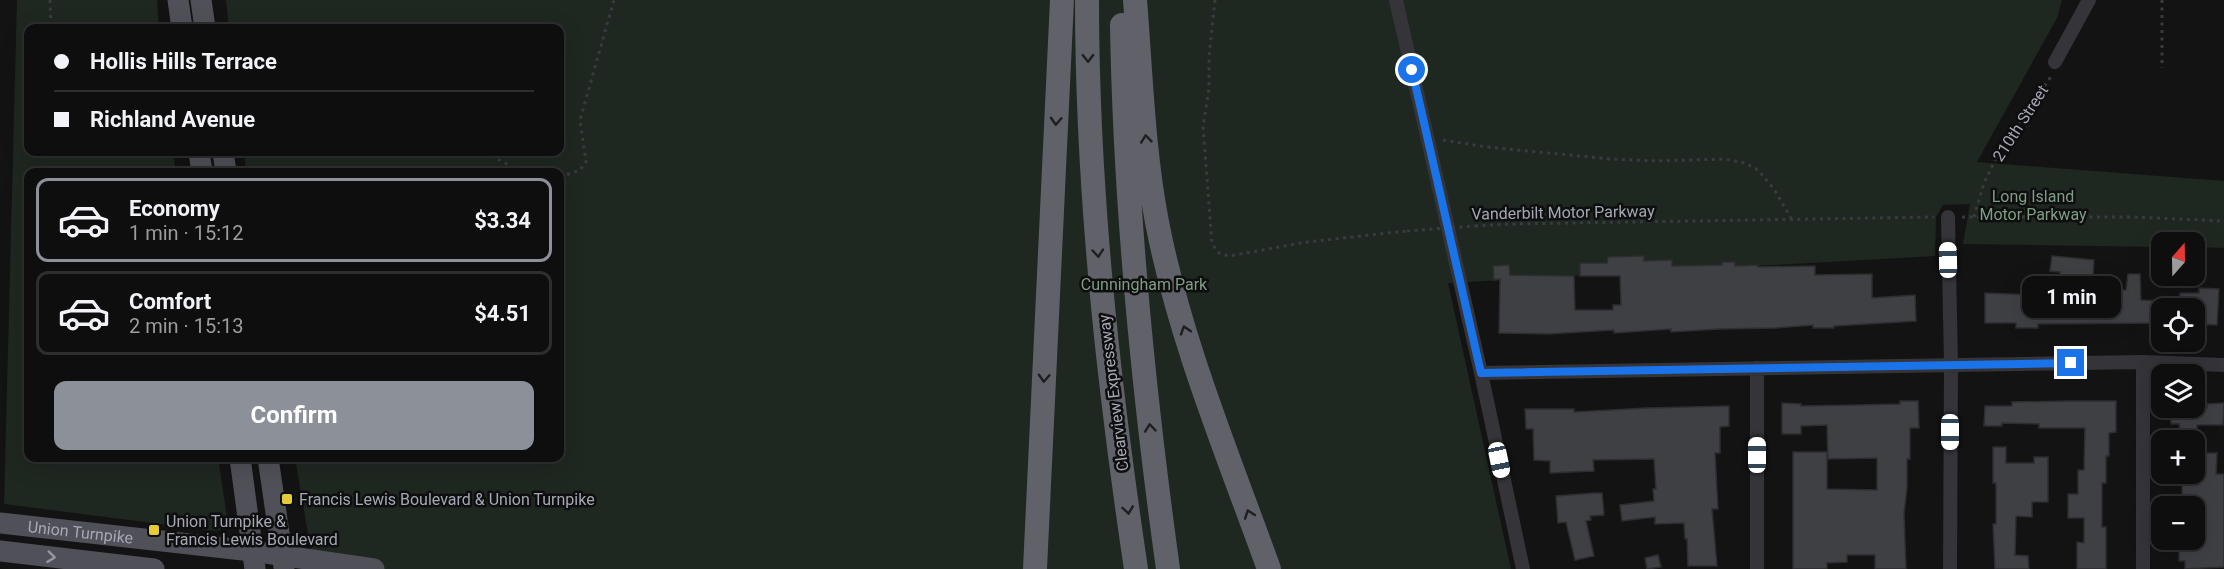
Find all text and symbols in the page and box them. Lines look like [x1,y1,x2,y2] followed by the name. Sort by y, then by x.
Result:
[90,49,277,74] text: Hollis Hills Terrace
[1082,54,1095,63] one-way arrow
[1398,56,1425,83] route start
[1989,82,2052,165] street label: 210th Street
[90,107,255,132] text: Richland Avenue
[1049,117,1062,126] one-way arrow
[1140,135,1153,144] one-way arrow
[1979,187,2087,224] park label: Long Island Motor Parkway
[57,193,111,247] icon: car
[129,196,220,221] text: Economy
[1471,201,1655,224] street label: Vanderbilt Motor Parkway
[474,208,531,233] text: $3.34
[129,221,244,245] text: 1 min · 15:12
[2151,232,2205,286] north arrow
[2151,232,2205,550] map controls
[1939,242,1957,278] car
[1092,249,1105,258] one-way arrow
[1081,275,1208,294] park label: Cunningham Park
[2022,276,2120,318] callout: 1 min
[2046,285,2097,309] text: 1 min
[57,286,111,340] icon: car
[129,289,211,314] text: Comfort
[2151,298,2205,352] button: locate
[474,301,531,326] text: $4.51
[1094,313,1133,472] street label: Clearview Expressway
[129,314,244,338] text: 2 min · 15:13
[1179,325,1192,336] one-way arrow
[2057,349,2084,376] route end
[2151,364,2205,418] button: layers
[1038,373,1051,382] one-way arrow
[54,381,534,450] button: Confirm
[1941,414,1959,450] car
[1145,423,1157,432] one-way arrow
[2151,430,2205,484] button: +
[1748,437,1766,473] car
[1486,441,1512,479] car
[299,490,595,509] place label: Francis Lewis Boulevard & Union Turnpike
[280,492,294,506] marker: Francis Lewis Boulevard & Union Turnpike
[2151,496,2205,550] button: −
[1121,505,1133,514] one-way arrow
[1243,509,1256,520] one-way arrow
[166,512,338,549] place label: Union Turnpike & Francis Lewis Boulevard
[27,517,134,548] street label: Union Turnpike
[147,523,161,537] marker: Union Turnpike & Francis Lewis Boulevard
[46,550,55,563] one-way arrow

